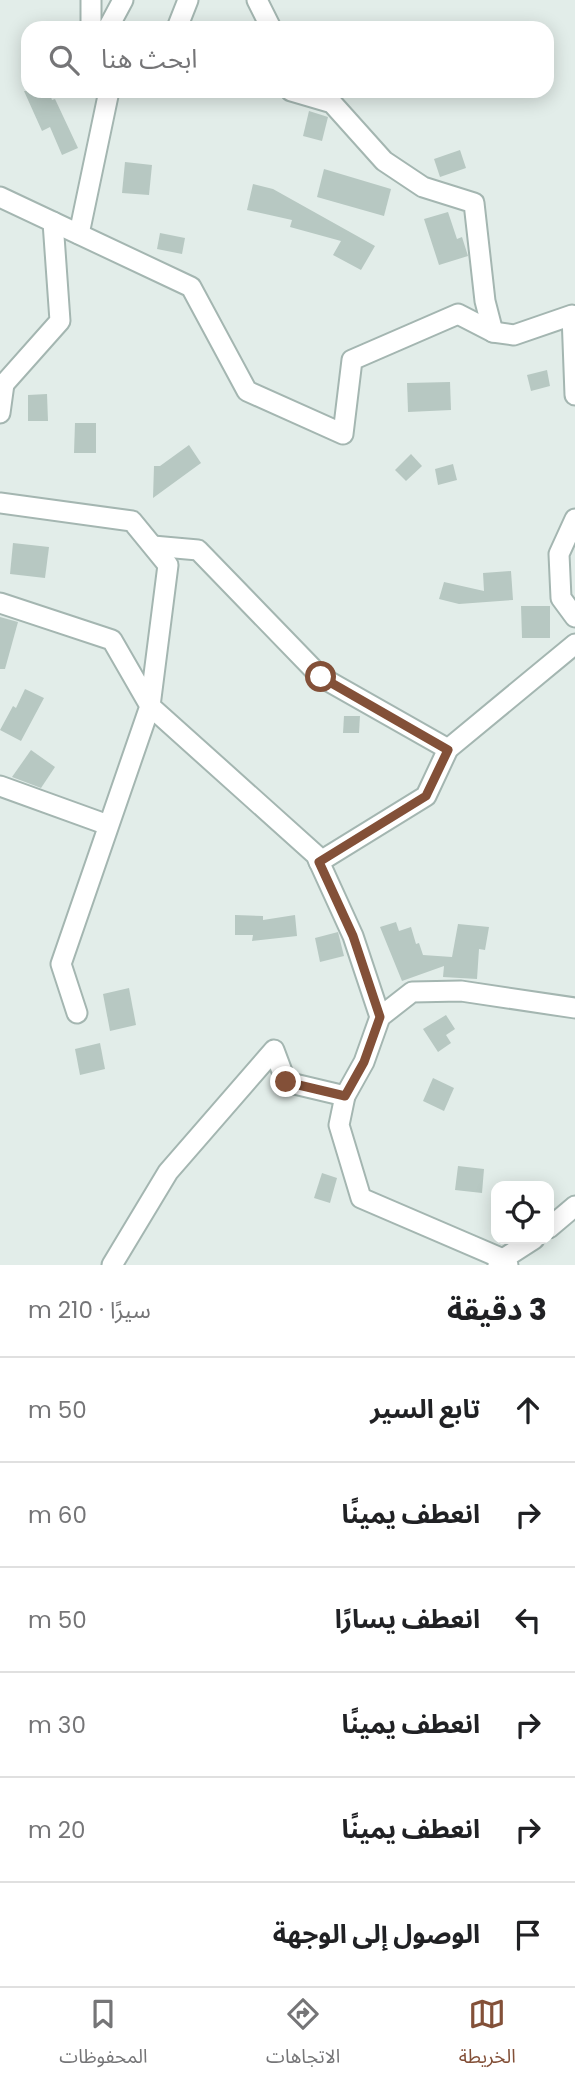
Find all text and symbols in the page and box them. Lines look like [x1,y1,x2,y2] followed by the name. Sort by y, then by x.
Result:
[21,21,554,98] search box
[45,41,83,79] icon: search
[101,41,198,77] text: ابحث هنا
[305,661,336,692] route start
[270,1066,301,1097] route end
[491,1181,554,1244] map controls
[491,1181,554,1244] button: locate
[447,1288,547,1331] text: 3 دقيقة
[28,1294,151,1326] text: سيرًا · 210 m
[370,1391,480,1427] text: تابع السير
[509,1391,547,1429] icon: ahead
[28,1394,87,1426] text: 50 m
[342,1496,480,1532] text: انعطف يمينًا
[509,1496,547,1534] icon: right
[28,1499,87,1531] text: 60 m
[335,1601,480,1637] text: انعطف يسارًا
[509,1601,547,1639] icon: left
[28,1604,87,1636] text: 50 m
[342,1706,480,1742] text: انعطف يمينًا
[509,1706,547,1744] icon: right
[28,1709,86,1741] text: 30 m
[342,1811,480,1847] text: انعطف يمينًا
[509,1811,547,1849] icon: right
[28,1814,86,1846] text: 20 m
[273,1916,480,1952] text: الوصول إلى الوجهة
[509,1916,547,1954] icon: arrive
[59,1995,148,2077] tab: المحفوظات
[266,1995,340,2077] tab: الاتجاهات
[459,1995,516,2077] tab: الخريطة

